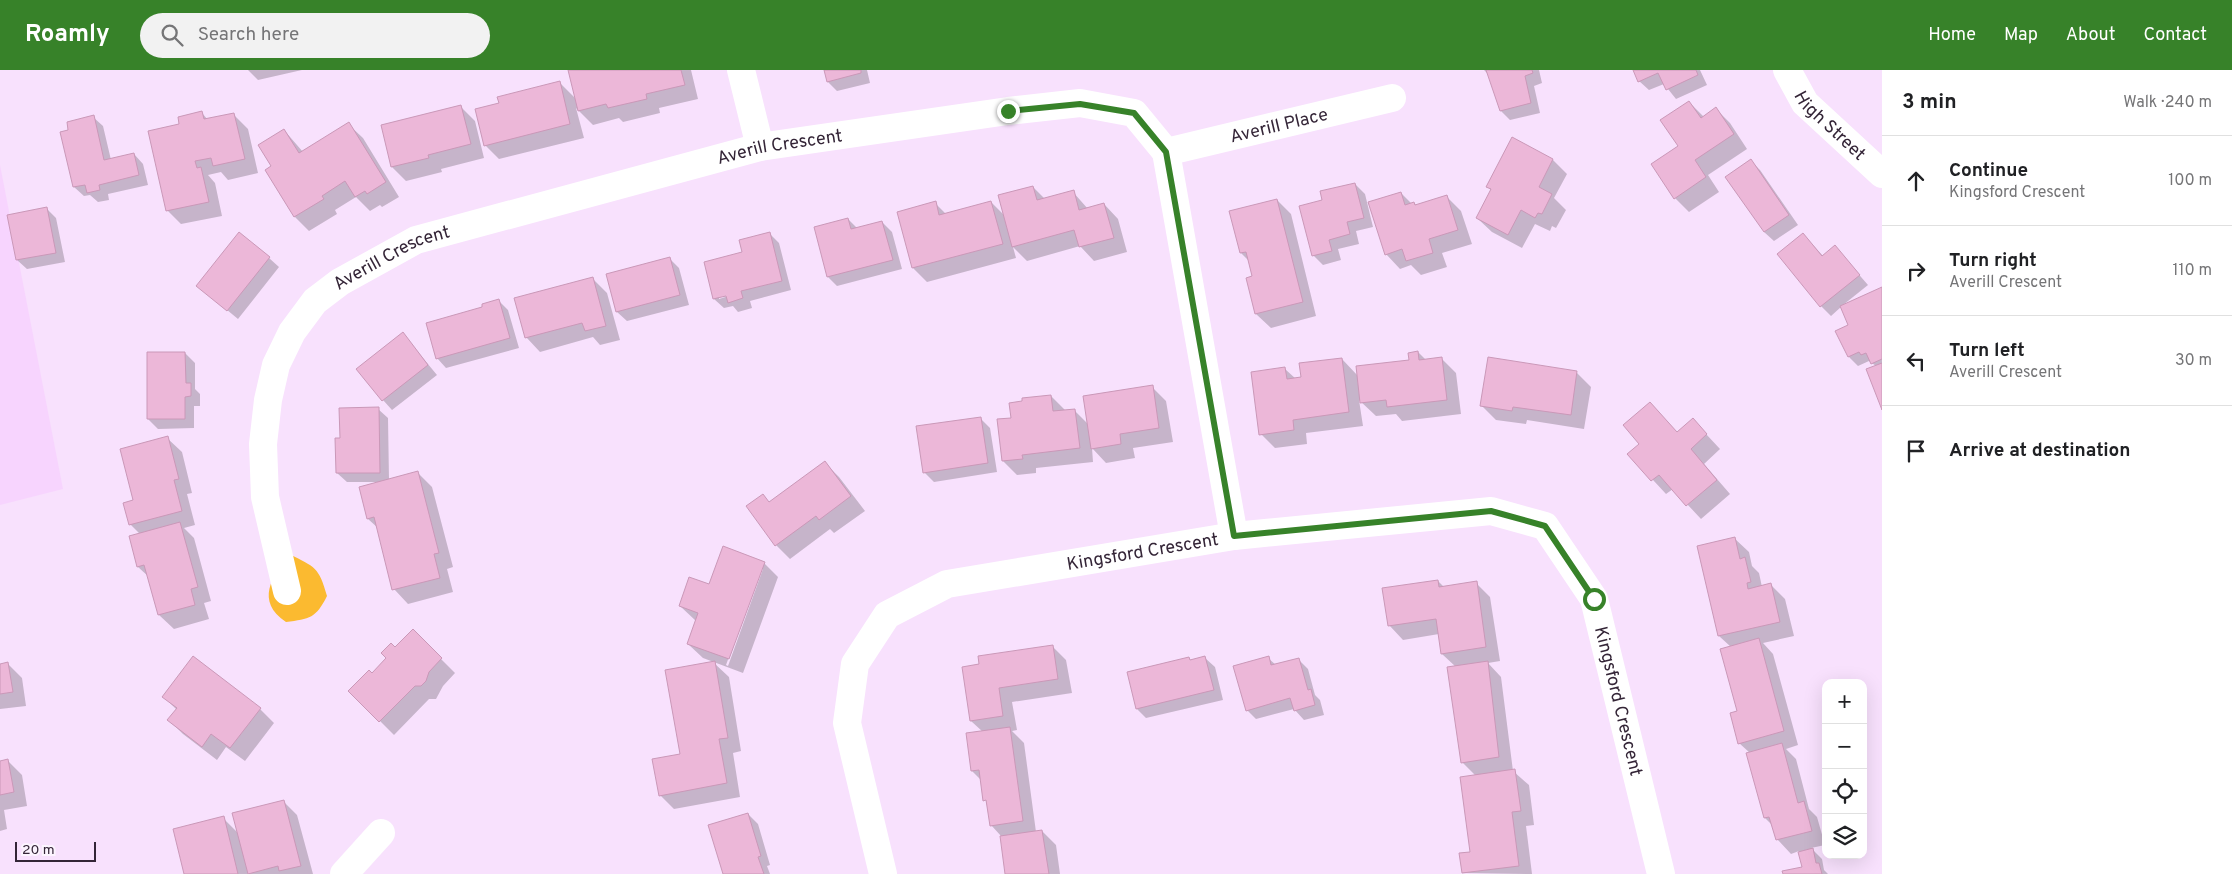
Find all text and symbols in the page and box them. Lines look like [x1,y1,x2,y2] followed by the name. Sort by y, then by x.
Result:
[140,13,490,58] search box
[25,20,110,50] text: Roamly
[158,21,186,49] icon: search
[198,23,299,47] text: Search here
[1928,24,1976,47] text: Home
[2004,24,2038,47] text: Map
[2066,24,2115,47] text: About
[2143,24,2207,47] text: Contact
[1788,87,1870,166] street label: High Street
[1902,89,1957,116] text: 3 min
[2123,93,2212,113] text: Walk · 240 m
[997,100,1020,123] route end
[1228,104,1331,149] street label: Averill Place
[715,125,844,171] street label: Averill Crescent
[1949,159,2028,183] text: Continue
[1902,167,1930,195] icon: ahead
[2168,171,2212,191] text: 100 m
[1949,183,2085,203] text: Kingsford Crescent
[329,221,453,296] street label: Averill Crescent
[1949,249,2037,273] text: Turn right
[1902,257,1930,285] icon: right
[2172,261,2212,281] text: 110 m
[1949,273,2062,293] text: Averill Crescent
[1949,339,2025,363] text: Turn left
[1902,347,1930,375] icon: left
[2175,351,2212,371] text: 30 m
[1949,363,2062,383] text: Averill Crescent
[1902,437,1930,465] icon: arrive
[1949,439,2130,463] text: Arrive at destination
[1065,529,1220,577] street label: Kingsford Crescent
[1583,588,1606,611] route start
[1588,624,1647,779] street label: Kingsford Crescent
[1822,679,1867,859] map controls
[1822,679,1867,724] button: +
[1822,724,1867,769] button: −
[1822,769,1867,814] button: locate
[1822,814,1867,859] button: layers
[15,839,96,862] scale bar
[22,842,55,859] text: 20 m

